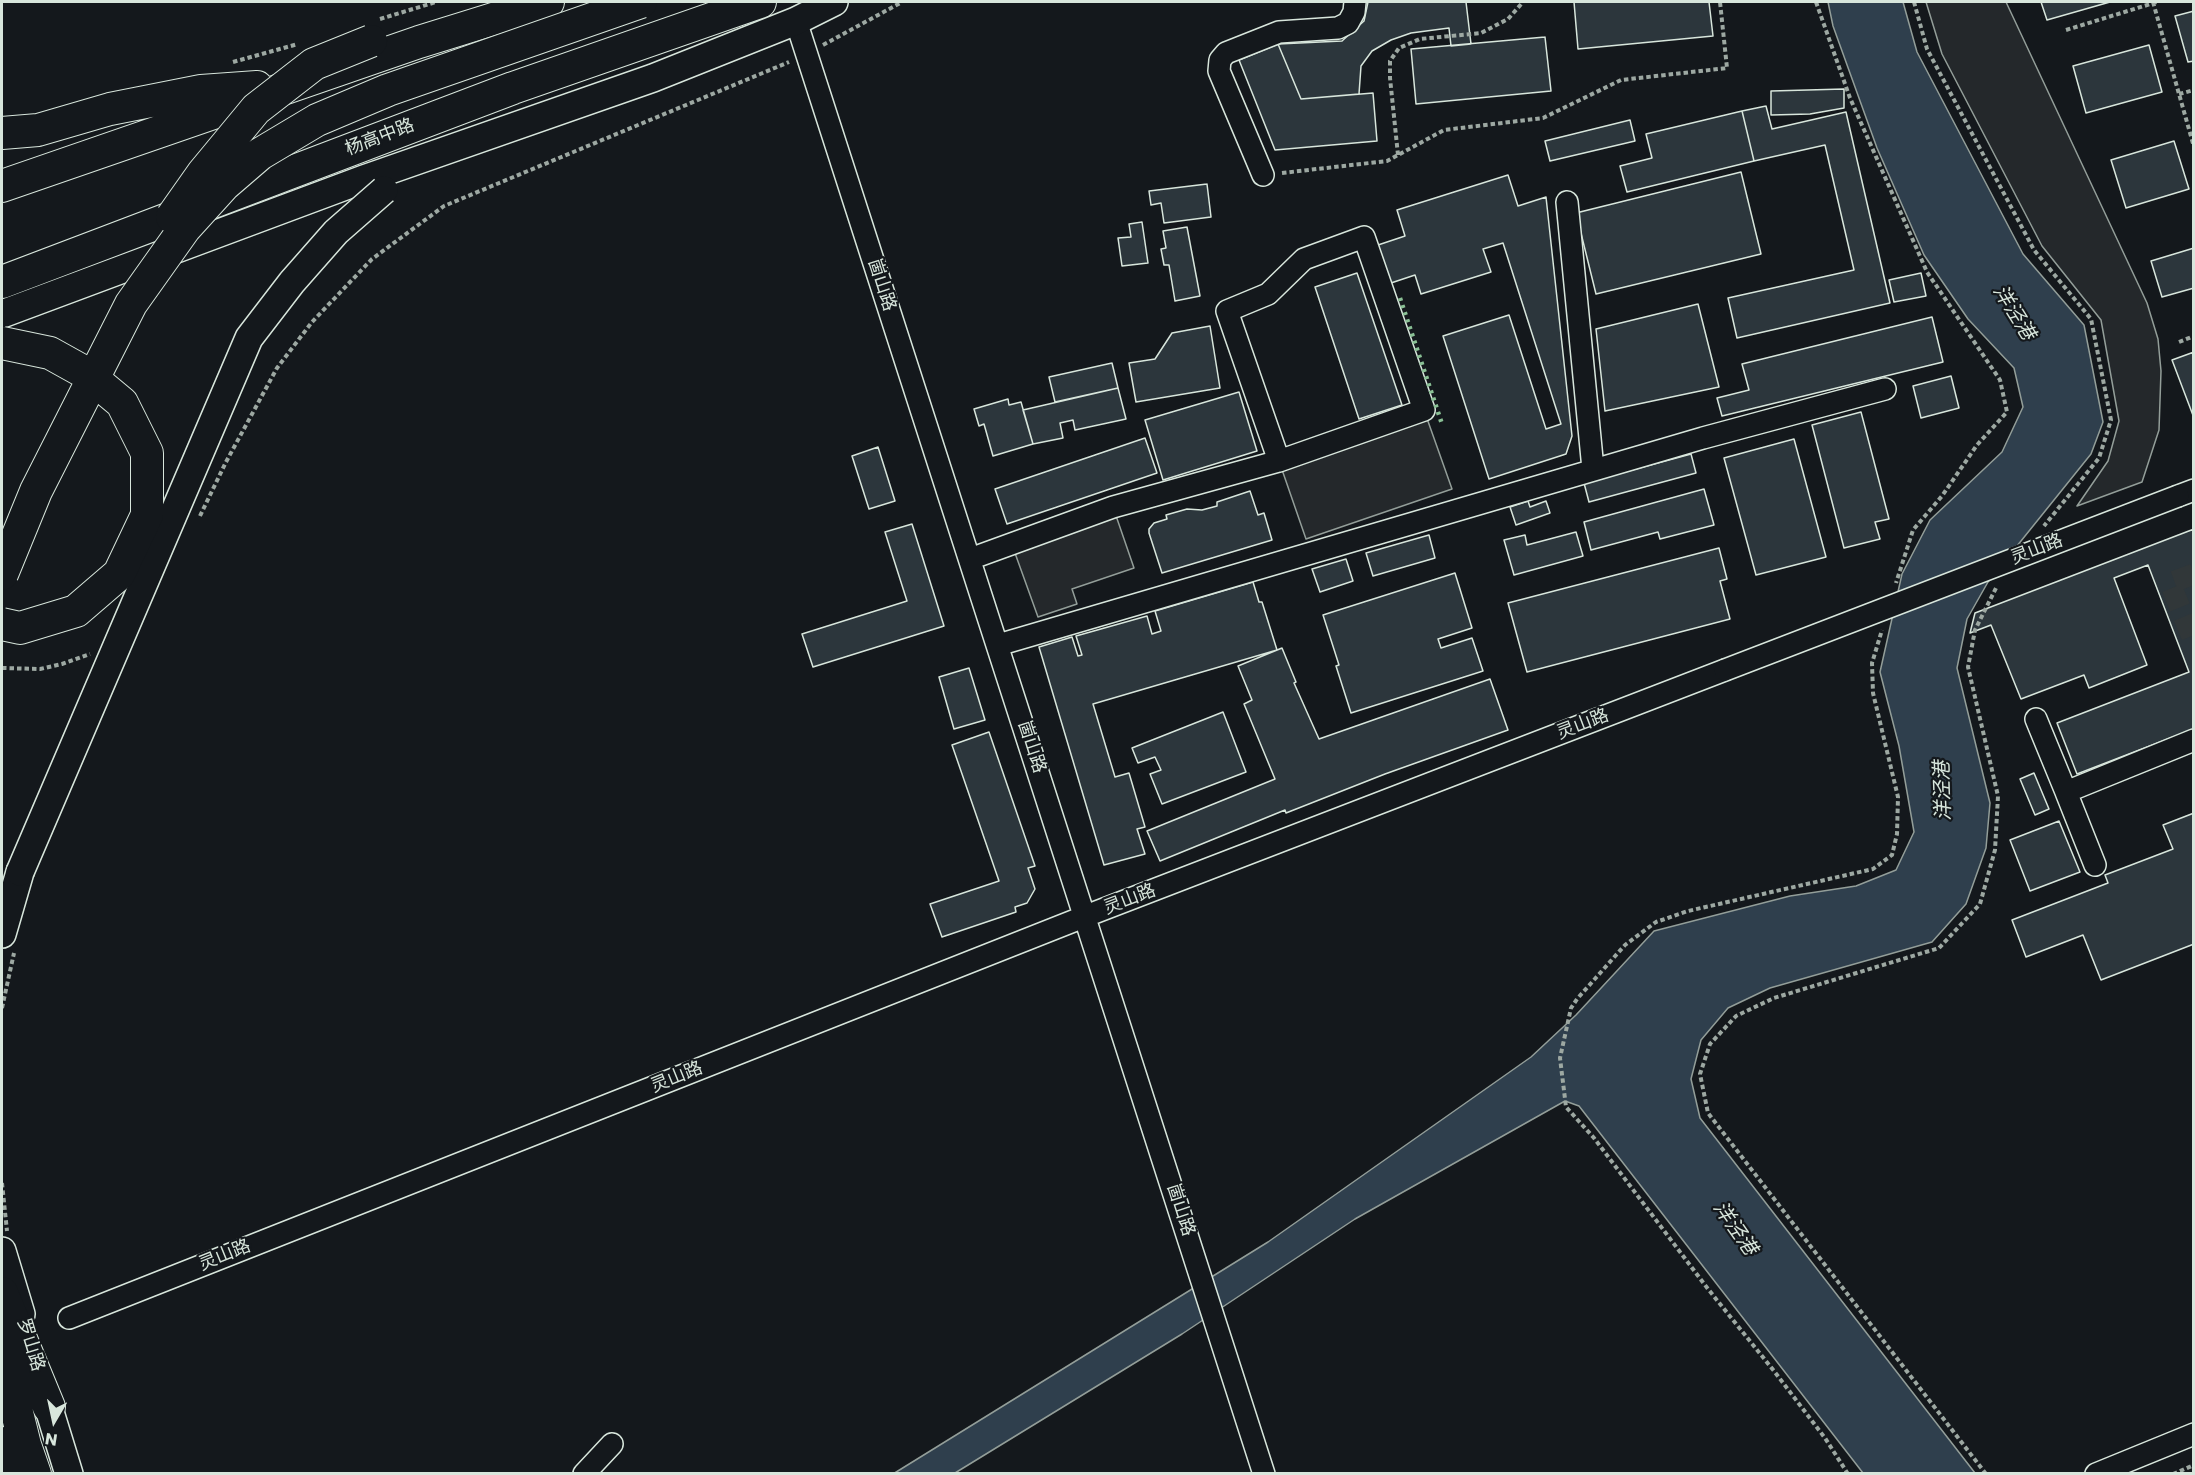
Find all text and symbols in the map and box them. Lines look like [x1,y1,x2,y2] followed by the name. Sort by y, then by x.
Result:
[343,115,417,161] street label: 杨高中路
[862,256,900,314] street label: 崮山路
[1987,281,2039,345] water label: 洋泾港
[2008,530,2066,570] street label: 灵山路
[1554,705,1612,745] street label: 灵山路
[1012,718,1050,776] street label: 崮山路
[1931,761,1957,821] water label: 洋泾港
[1101,880,1159,920] street label: 灵山路
[648,1058,706,1098] street label: 灵山路
[1161,1181,1199,1239] street label: 崮山路
[1707,1198,1761,1260] water label: 洋泾港
[196,1236,254,1276] street label: 灵山路
[12,1316,48,1374] street label: 罗山路
[24,1391,84,1451] north arrow
[43,1427,59,1452] text: N

